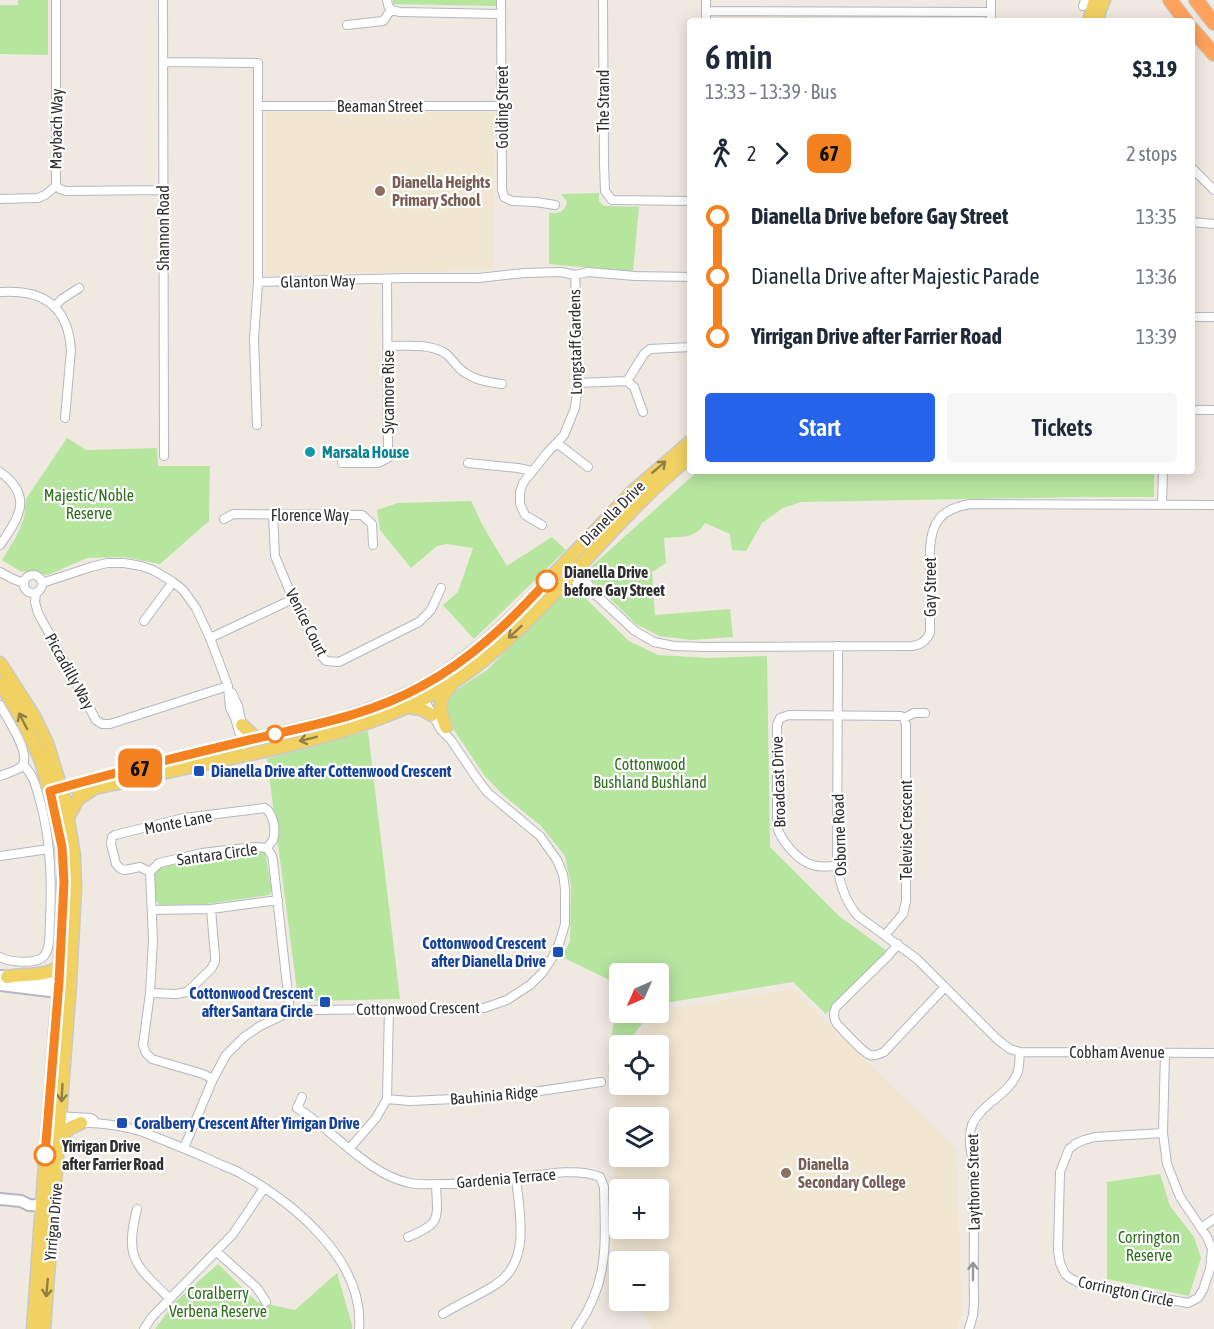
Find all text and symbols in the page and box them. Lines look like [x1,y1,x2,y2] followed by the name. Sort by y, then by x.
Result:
[705,38,772,76] text: 6 min
[1133,56,1177,82] text: $3.19
[493,65,512,149] street label: Golding Street
[594,70,612,132] street label: The Strand
[705,80,837,103] text: 13:33 – 13:39 · Bus
[46,88,67,170] street label: Maybach Way
[337,97,424,115] street label: Beaman Street
[705,137,738,170] icon: walk
[765,137,798,170] icon: forward
[819,141,839,165] text: 67
[747,142,756,165] text: 2
[1126,142,1177,165] text: 2 stops
[392,173,491,209] place label: Dianella Heights Primary School
[373,184,387,198] marker: Dianella Heights Primary School
[154,185,172,271] street label: Shannon Road
[751,203,1008,229] text: Dianella Drive before Gay Street
[1136,205,1177,228] text: 13:35
[751,263,1039,289] text: Dianella Drive after Majestic Parade
[1136,265,1177,288] text: 13:36
[280,271,356,292] street label: Glanton Way
[565,289,586,395] street label: Longstaff Gardens
[751,323,1002,349] text: Yirrigan Drive after Farrier Road
[1136,325,1177,348] text: 13:39
[379,350,398,434] street label: Sycamore Rise
[705,393,935,462] button: Start
[947,393,1177,462] button: Tickets
[322,443,409,461] place label: Marsala House
[303,445,317,459] marker: Marsala House
[651,460,666,474] one-way arrow
[576,477,648,549] street label: Dianella Drive
[44,486,134,522] park label: Majestic/Noble Reserve
[271,506,350,525] street label: Florence Way
[921,557,940,617] street label: Gay Street
[564,563,665,599] place label: Dianella Drive before Gay Street
[536,570,558,592] marker: Dianella Drive before Gay Street
[282,585,332,659] street label: Venice Court
[508,625,523,639] one-way arrow
[41,630,98,713] street label: Piccadilly Way
[16,712,28,730] one-way arrow
[266,725,284,743] unlabelled marker
[299,734,318,746] one-way arrow
[767,736,789,828] street label: Broadcast Drive
[113,748,167,788] line badge: 67
[593,755,707,791] park label: Cottonwood Bushland Bushland
[130,756,150,780] text: 67
[211,762,452,780] place label: Dianella Drive after Cottenwood Crescent
[192,764,206,778] marker: Dianella Drive after Cottenwood Crescent
[897,779,915,880] street label: Televise Crescent
[829,793,849,877] street label: Osborne Road
[143,807,213,837] street label: Monte Lane
[176,839,258,869] street label: Santara Circle
[422,934,546,970] place label: Cottonwood Crescent after Dianella Drive
[551,945,565,959] marker: Cottonwood Crescent after Dianella Drive
[609,963,669,1023] north arrow
[609,963,669,1311] map controls
[189,984,313,1020] place label: Cottonwood Crescent after Santara Circle
[318,995,332,1009] marker: Cottonwood Crescent after Santara Circle
[356,998,480,1018] street label: Cottonwood Crescent
[609,1035,669,1095] button: locate
[1069,1043,1165,1061] street label: Cobham Avenue
[449,1082,539,1109] street label: Bauhinia Ridge
[57,1083,68,1103] one-way arrow
[609,1107,669,1167] button: layers
[134,1114,360,1132] place label: Coralberry Crescent After Yirrigan Drive
[115,1116,129,1130] marker: Coralberry Crescent After Yirrigan Drive
[963,1133,984,1231] street label: Laythorne Street
[61,1137,164,1173] place label: Yirrigan Drive after Farrier Road
[34,1144,56,1166] marker: Yirrigan Drive after Farrier Road
[798,1155,906,1191] place label: Dianella Secondary College
[456,1165,556,1191] street label: Gardenia Terrace
[779,1166,793,1180] marker: Dianella Secondary College
[609,1179,669,1239] button: +
[41,1182,66,1262] street label: Yirrigan Drive
[1118,1228,1180,1264] park label: Corrington Reserve
[609,1251,669,1311] button: −
[968,1262,979,1282] one-way arrow
[1076,1272,1175,1311] street label: Corrington Circle
[42,1277,53,1297] one-way arrow
[169,1284,267,1320] park label: Coralberry Verbena Reserve

